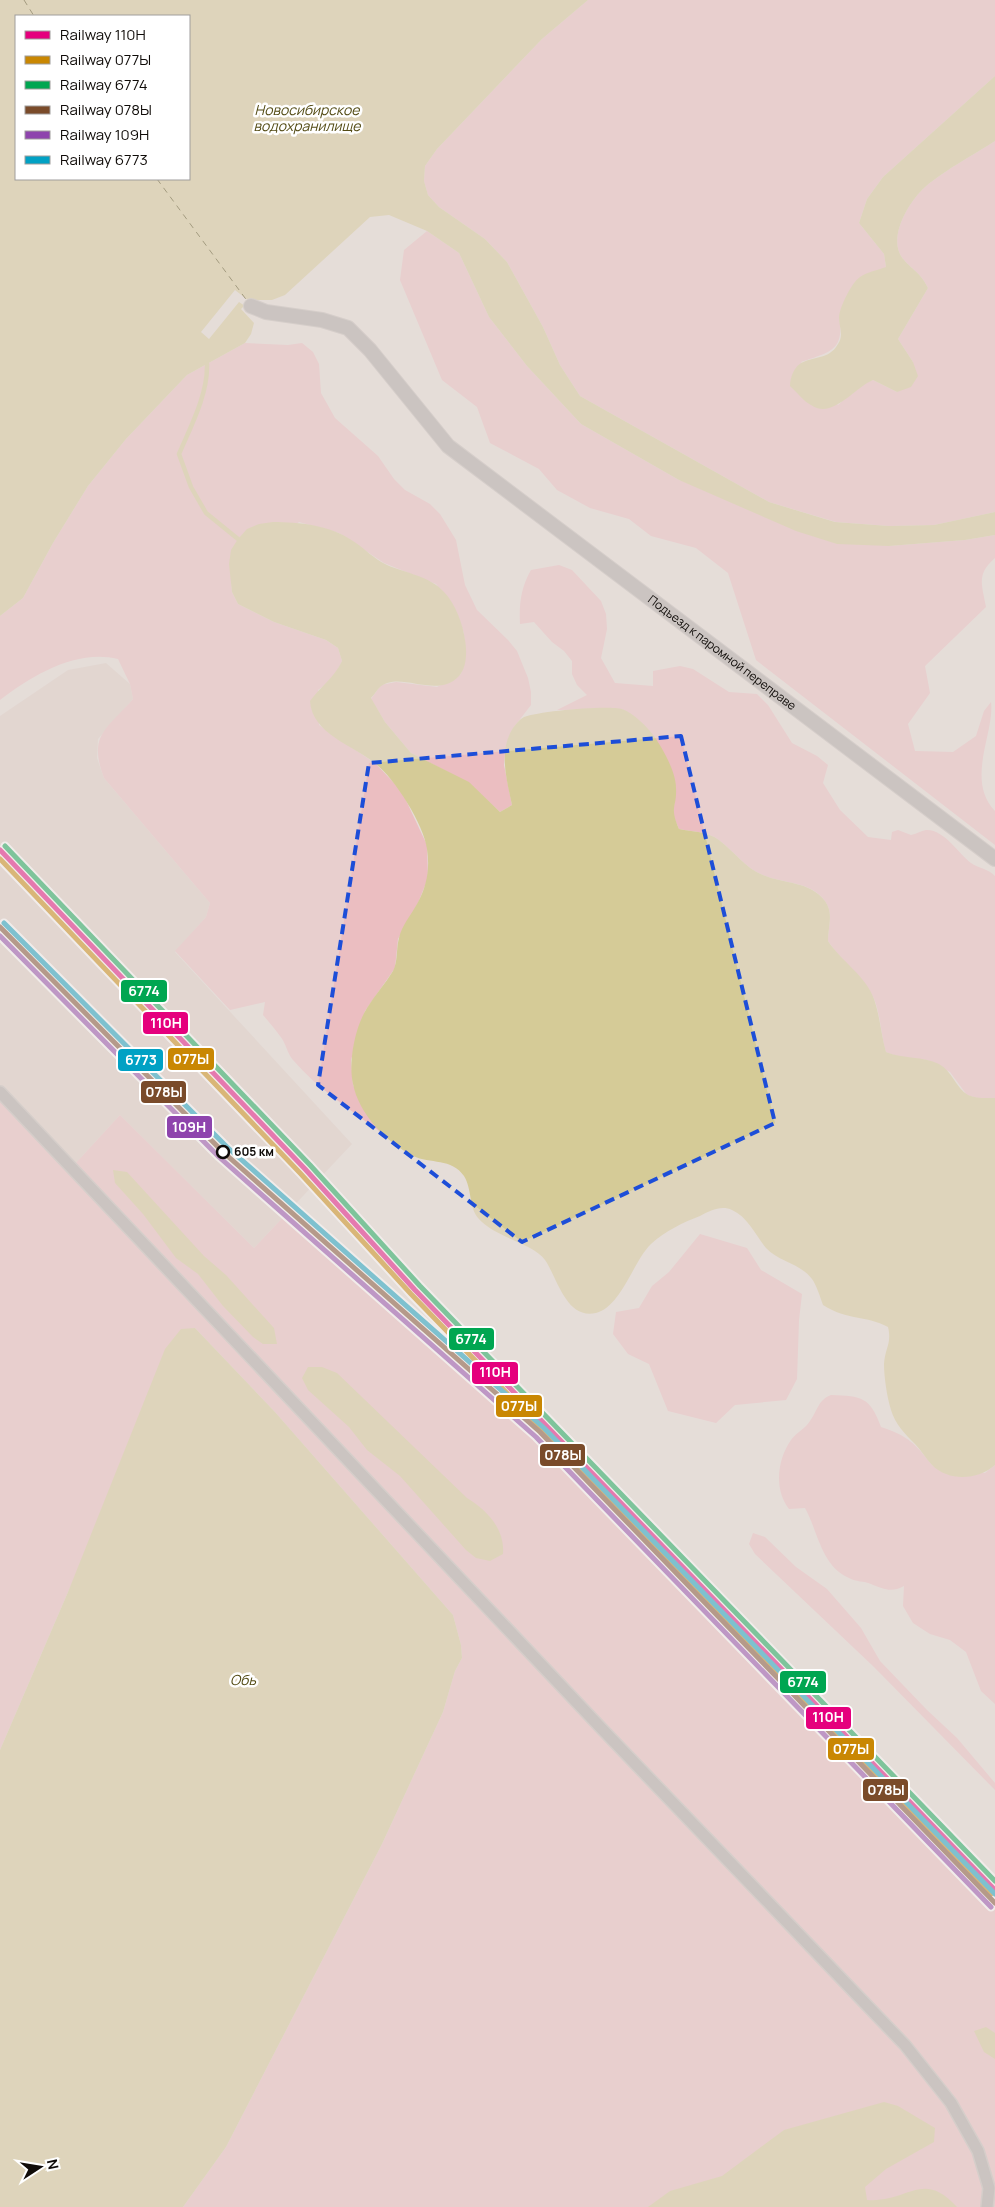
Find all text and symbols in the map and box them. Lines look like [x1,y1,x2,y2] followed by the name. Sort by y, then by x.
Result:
[15,15,190,180] legend
[60,24,146,45] text: Railway 110Н
[60,49,151,70] text: Railway 077Ы
[60,74,148,95] text: Railway 6774
[60,99,152,120] text: Railway 078Ы
[254,100,361,135] water label: Новосибирское водохранилище
[60,124,149,145] text: Railway 109Н
[60,149,148,170] text: Railway 6773
[645,591,800,714] street label: Подъезд к паромной переправе
[120,979,168,1003] line badge: 6774
[128,981,160,1000] text: 6774
[142,1011,189,1035] line badge: 110Н
[150,1013,182,1032] text: 110Н
[167,1047,215,1071] line badge: 077Ы
[117,1048,164,1072] line badge: 6773
[173,1049,209,1068] text: 077Ы
[125,1050,157,1069] text: 6773
[140,1080,187,1104] line badge: 078Ы
[145,1082,183,1101] text: 078Ы
[166,1115,213,1139] line badge: 109Н
[172,1117,206,1136] text: 109Н
[234,1143,274,1160] place label: 605 км
[216,1145,230,1159] marker: 605 км
[448,1327,495,1351] line badge: 6774
[455,1329,487,1348] text: 6774
[471,1361,519,1385] line badge: 110Н
[479,1362,511,1381] text: 110Н
[495,1394,543,1418] line badge: 077Ы
[501,1396,537,1415] text: 077Ы
[539,1443,586,1467] line badge: 078Ы
[544,1445,582,1464] text: 078Ы
[230,1670,256,1689] water label: Обь
[779,1670,827,1694] line badge: 6774
[787,1672,819,1691] text: 6774
[805,1706,852,1730] line badge: 110Н
[812,1707,844,1726] text: 110Н
[827,1737,875,1761] line badge: 077Ы
[833,1739,869,1758] text: 077Ы
[862,1778,909,1802] line badge: 078Ы
[867,1780,905,1799] text: 078Ы
[15,2142,65,2192] north arrow
[43,2157,64,2171] text: N

